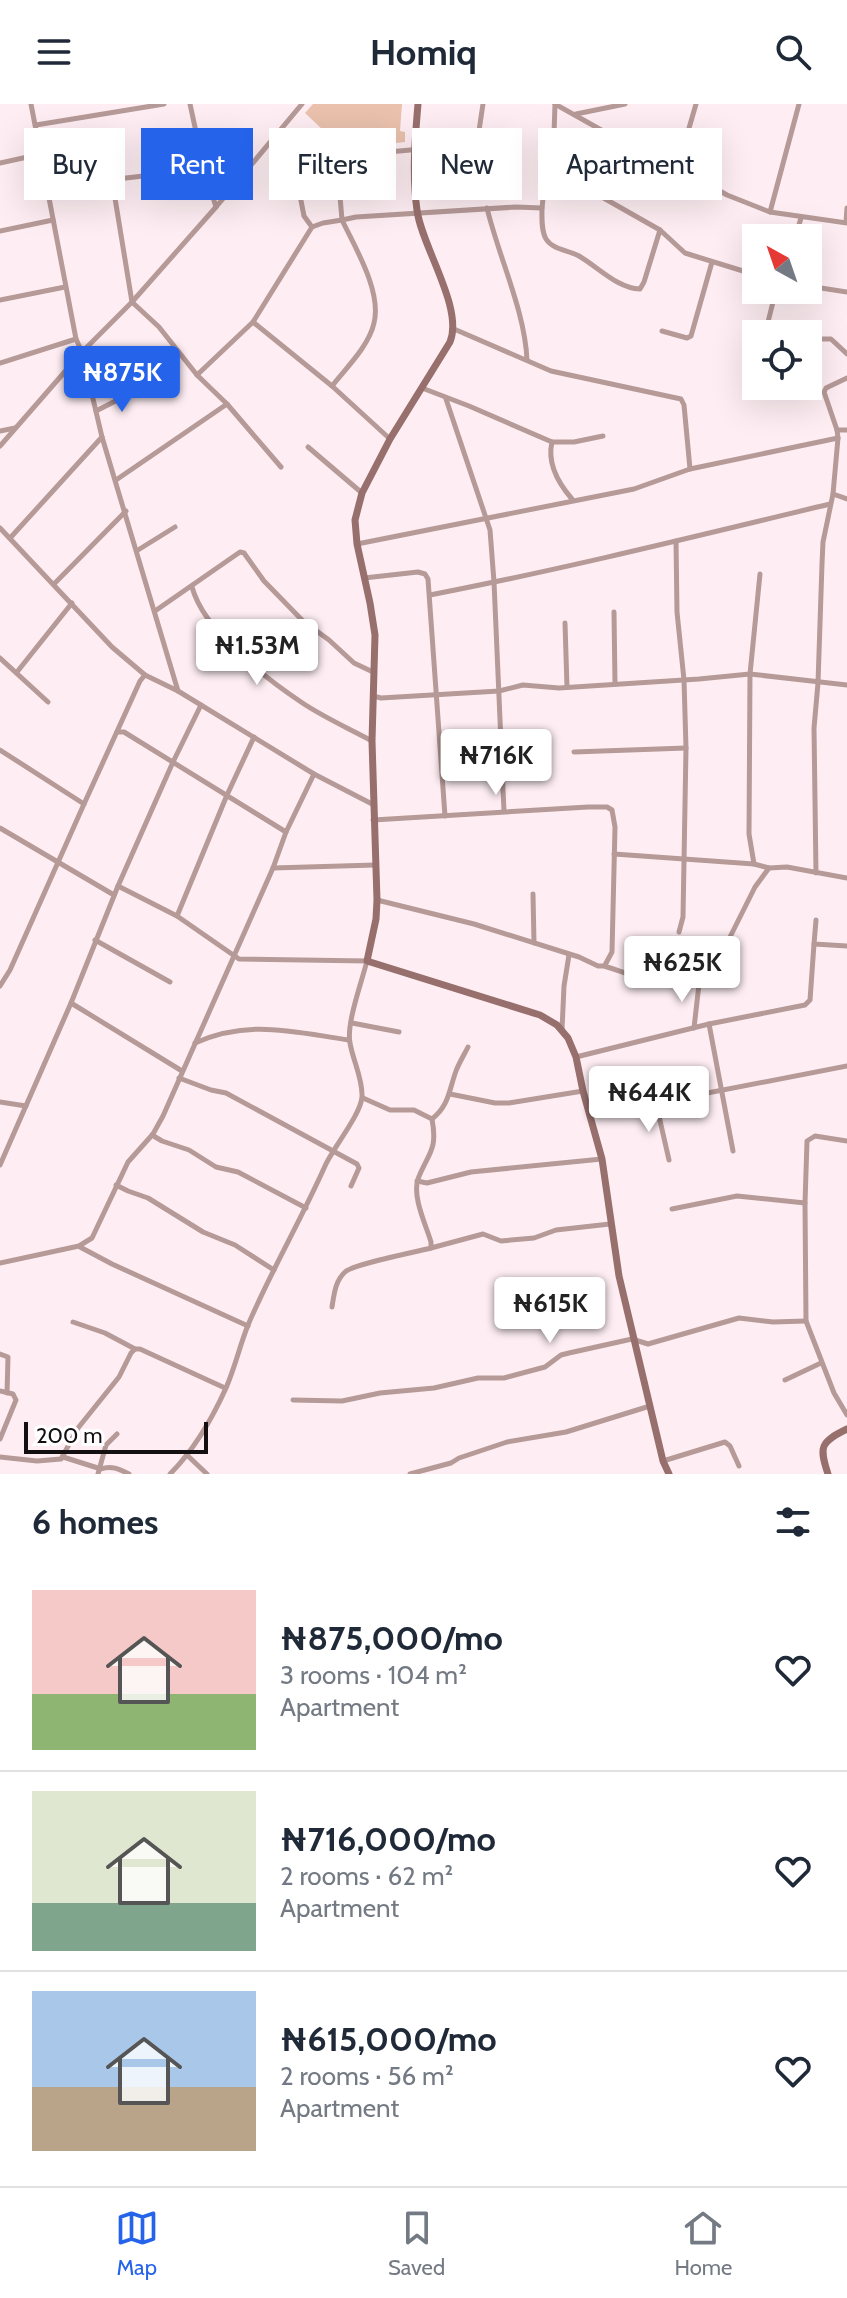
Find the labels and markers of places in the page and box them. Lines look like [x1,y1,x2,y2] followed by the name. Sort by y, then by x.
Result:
[66,346,178,414] pin: ₦875K
[192,619,322,687] pin: ₦1.53M
[440,729,552,797] pin: ₦716K
[626,936,738,1004] pin: ₦625K
[593,1066,705,1134] pin: ₦644K
[494,1277,606,1345] pin: ₦615K

